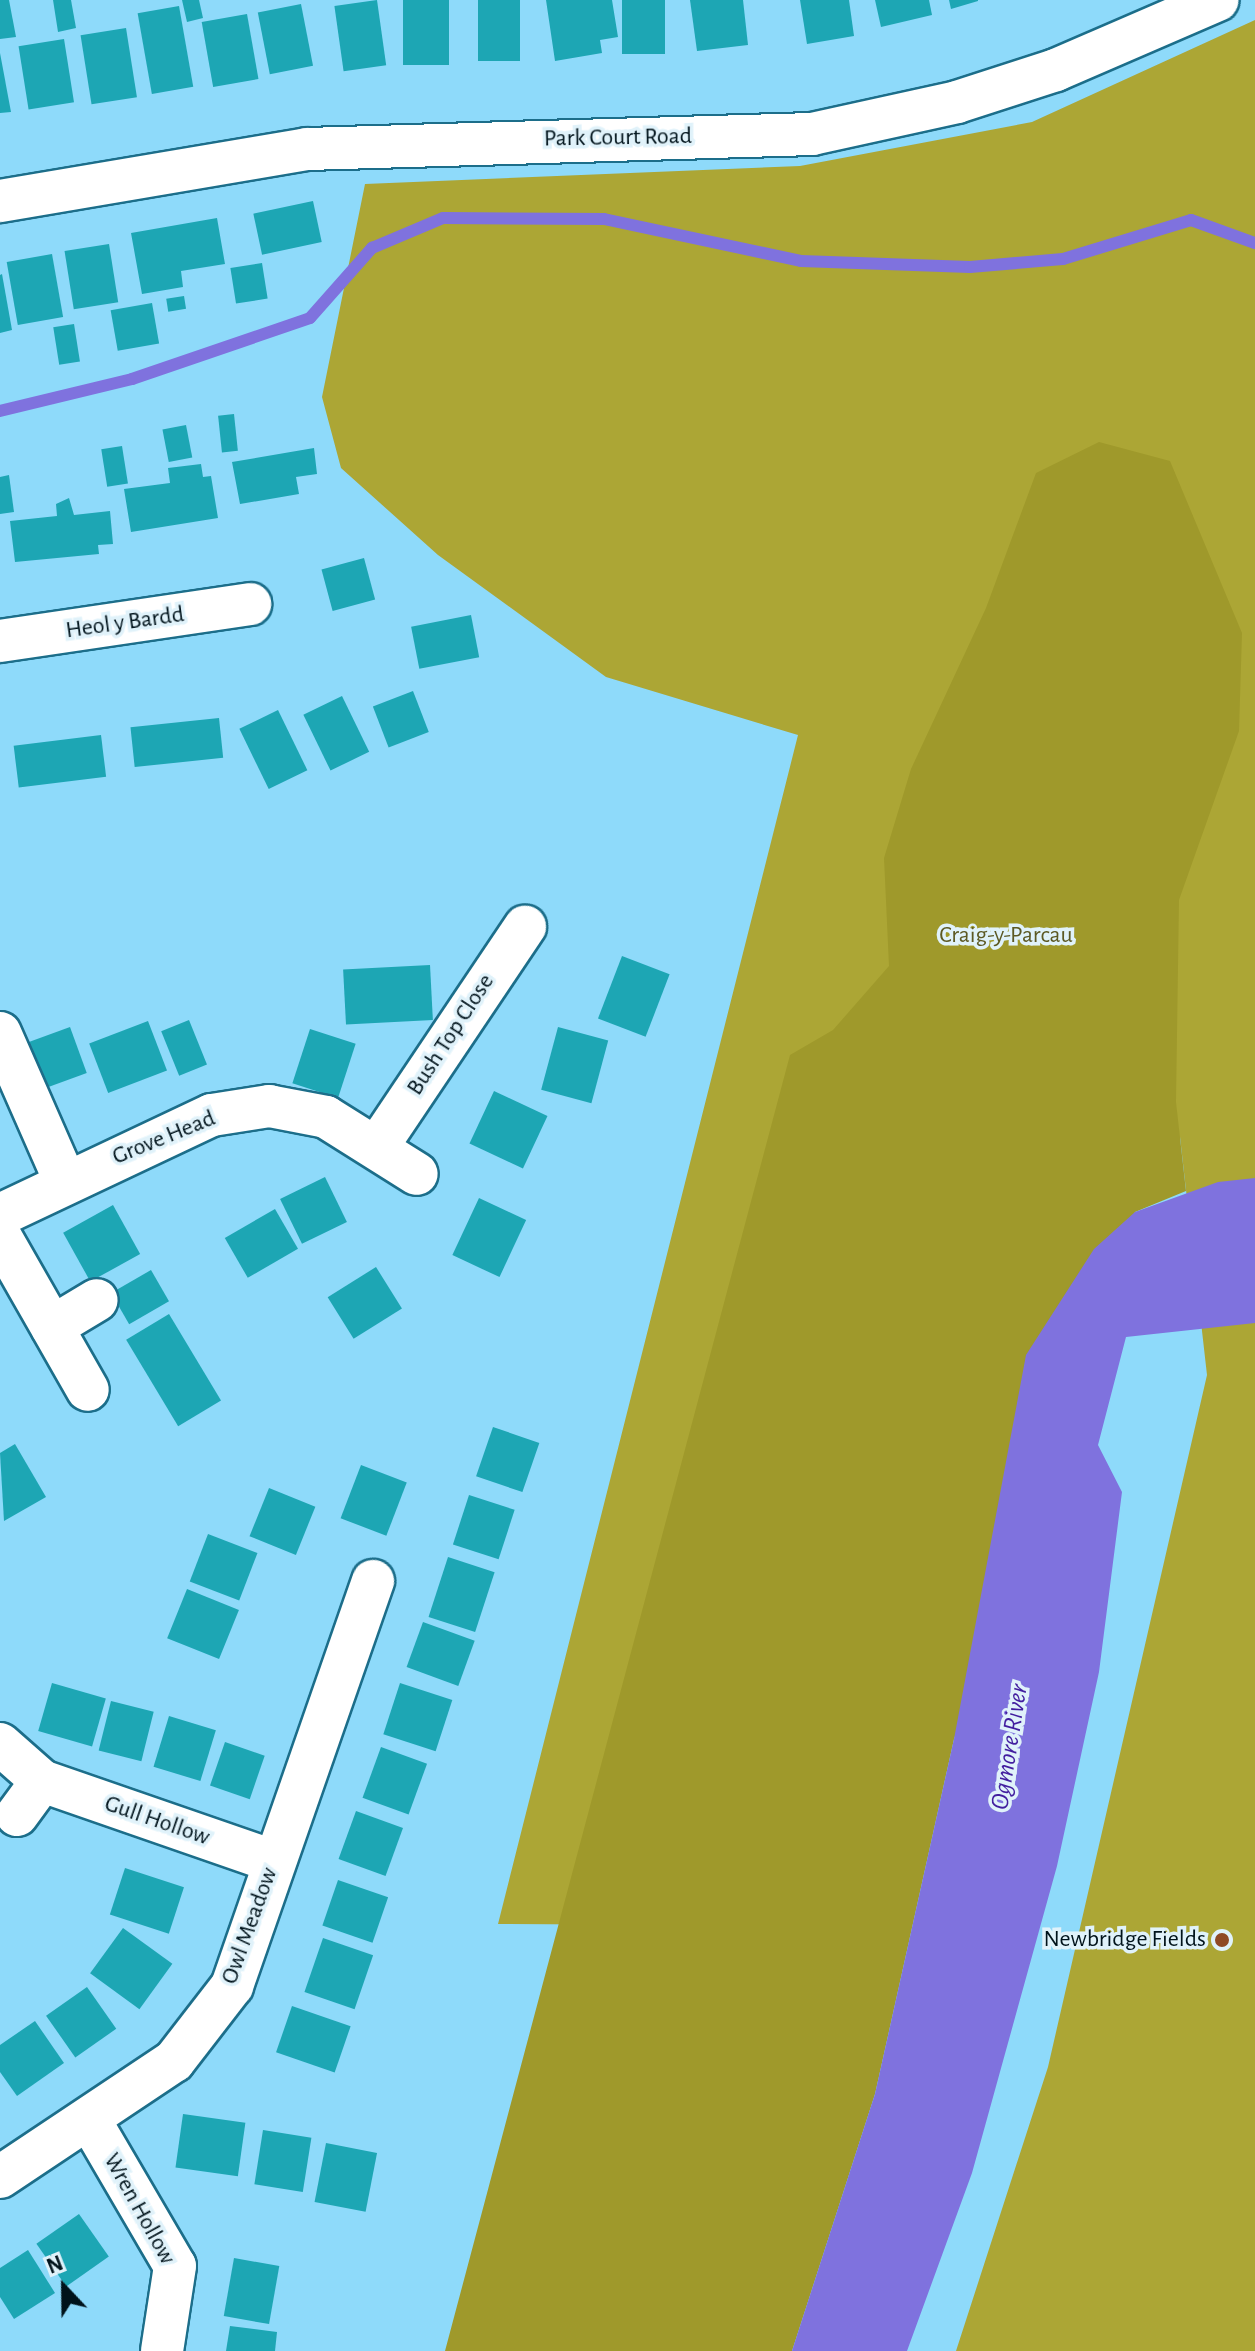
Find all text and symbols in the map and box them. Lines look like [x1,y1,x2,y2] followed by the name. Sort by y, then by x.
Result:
[544,122,692,154] street label: Park Court Road
[64,600,186,646] street label: Heol y Bardd
[939,922,1073,950] park label: Craig-y-Parcau
[401,969,501,1101] street label: Bush Top Close
[108,1104,220,1172] street label: Grove Head
[985,1682,1035,1812] water label: Ogmore River
[101,1790,213,1852] street label: Gull Hollow
[216,1864,284,1988] street label: Owl Meadow
[1044,1926,1206,1954] place label: Newbridge Fields
[1213,1931,1231,1949] marker: Newbridge Fields
[97,2148,181,2270] street label: Wren Hollow
[24,2247,104,2327] north arrow
[44,2252,66,2278] text: N

